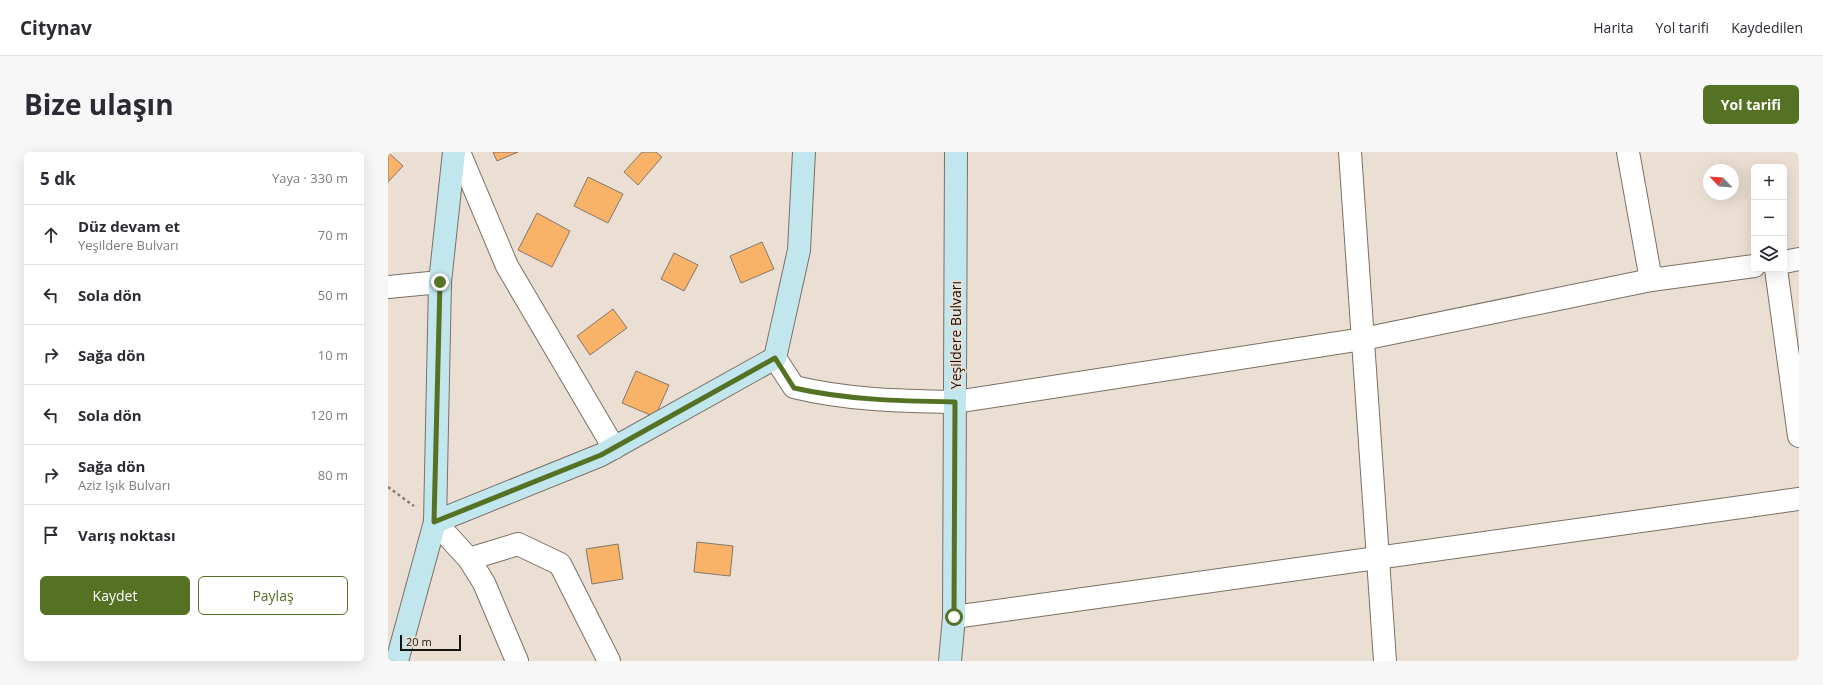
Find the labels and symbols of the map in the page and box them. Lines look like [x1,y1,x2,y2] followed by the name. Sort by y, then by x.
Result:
[1703,164,1739,200] north arrow
[431,273,449,291] route end
[946,281,965,389] street label: Yeşildere Bulvarı
[945,608,963,626] route start
[400,633,461,652] scale bar

